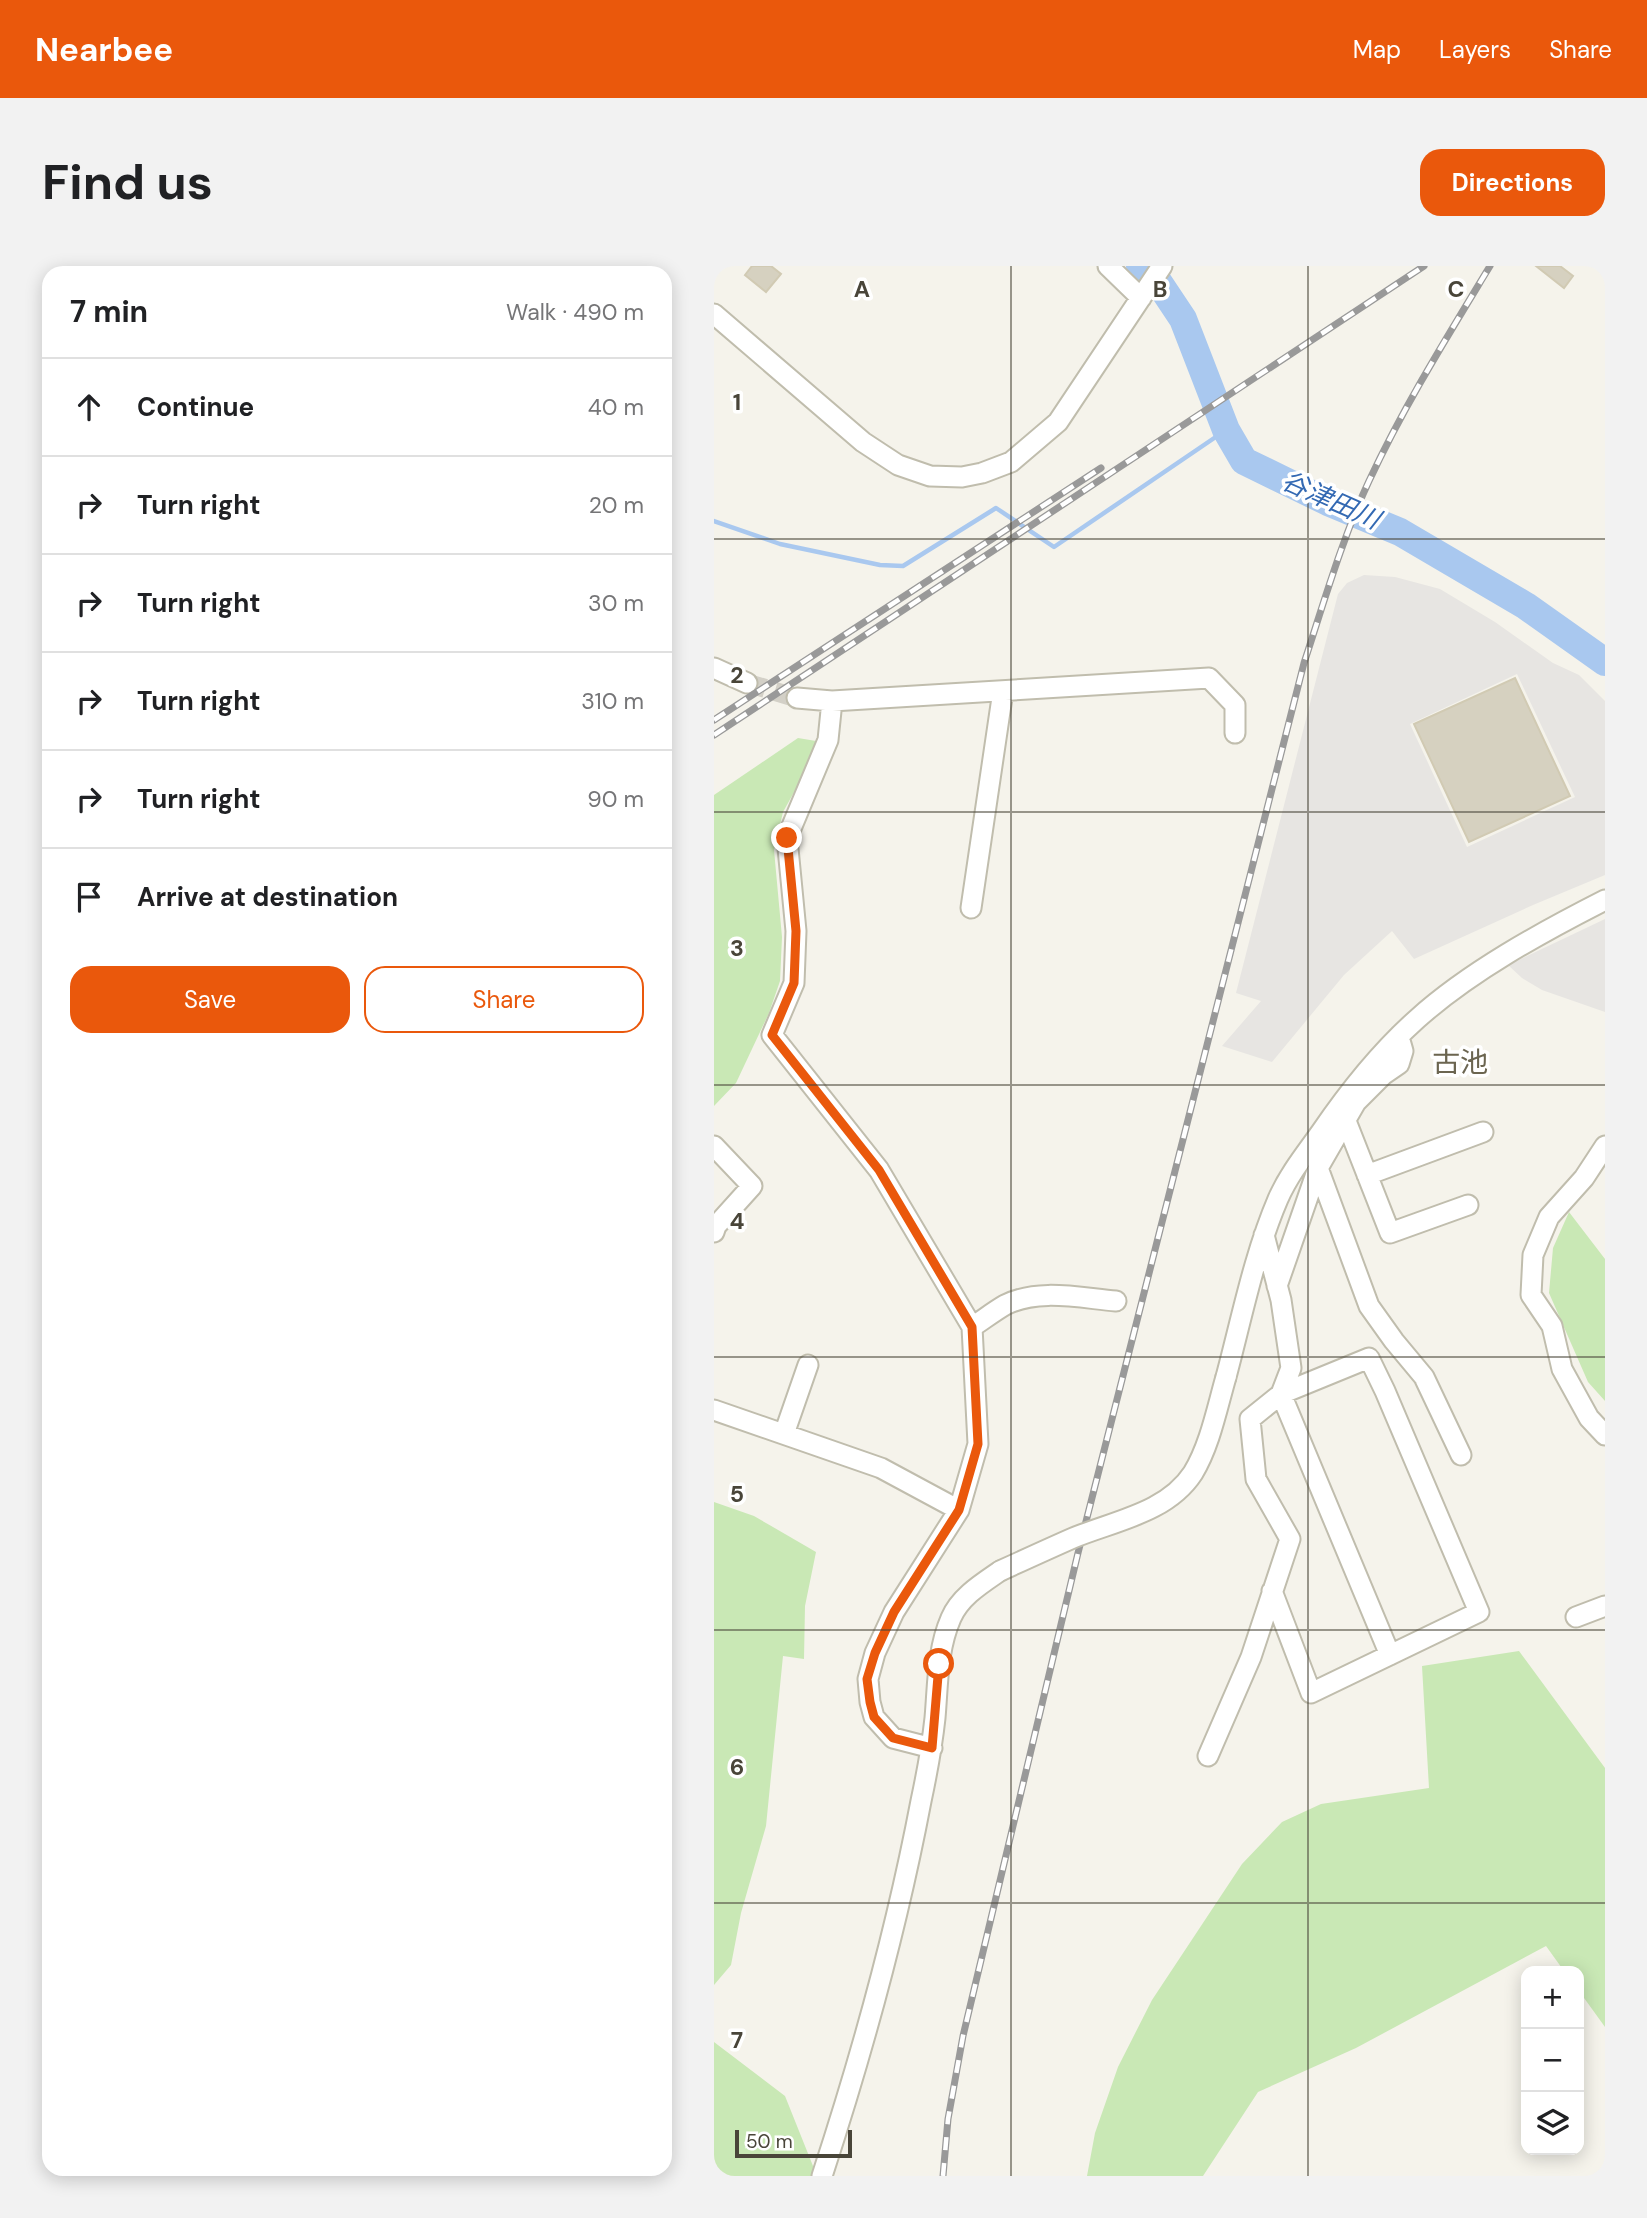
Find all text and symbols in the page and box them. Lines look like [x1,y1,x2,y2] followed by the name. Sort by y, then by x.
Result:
[35,28,173,71] text: Nearbee
[1353,34,1401,65] text: Map
[1439,34,1511,65] text: Layers
[1549,34,1612,65] text: Share
[1420,149,1605,216] button: Directions
[42,150,213,214] text: Find us
[854,274,870,304] text: A
[1153,274,1167,304] text: B
[1448,274,1464,304] text: C
[70,292,148,331] text: 7 min
[506,297,644,327] text: Walk · 490 m
[733,387,741,417] text: 1
[70,388,108,426] icon: ahead
[137,390,254,424] text: Continue
[588,392,644,422] text: 40 m
[1277,463,1388,538] water label: 谷津田川
[70,486,108,524] icon: right
[137,488,261,522] text: Turn right
[589,490,644,520] text: 20 m
[70,584,108,622] icon: right
[137,586,261,620] text: Turn right
[588,588,644,618] text: 30 m
[730,660,744,690] text: 2
[70,682,108,720] icon: right
[137,684,261,718] text: Turn right
[581,686,644,716] text: 310 m
[70,780,108,818] icon: right
[137,782,261,816] text: Turn right
[587,784,644,814] text: 90 m
[771,822,802,853] route end
[70,878,108,916] icon: arrive
[137,880,398,914] text: Arrive at destination
[730,933,744,963] text: 3
[70,966,350,1033] button: Save
[364,966,644,1033] button: Share
[1432,1044,1488,1081] district label: 古池
[730,1206,745,1236] text: 4
[730,1479,744,1509] text: 5
[923,1648,954,1679] route start
[730,1752,744,1782] text: 6
[1521,1966,1584,2155] map controls
[1521,1966,1584,2029] button: +
[731,2025,743,2055] text: 7
[1521,2029,1584,2092] button: −
[1521,2092,1584,2155] button: layers
[735,2127,852,2159] scale bar
[746,2129,793,2154] text: 50 m

